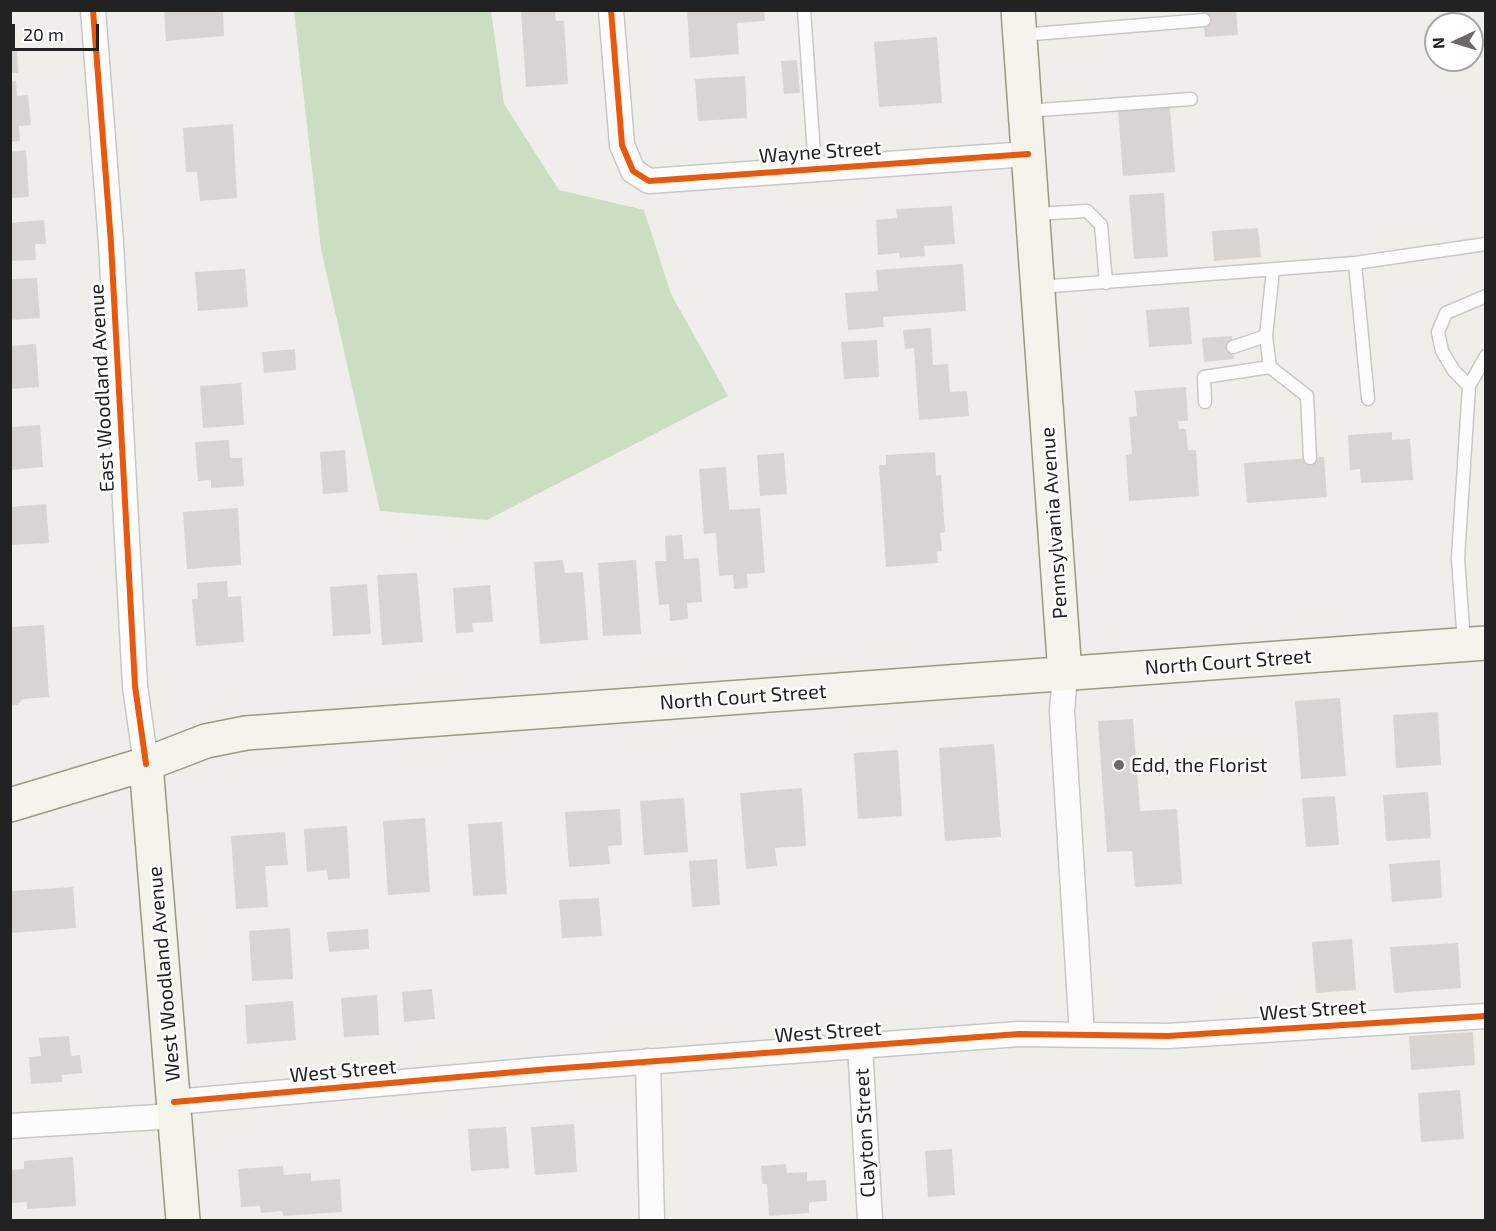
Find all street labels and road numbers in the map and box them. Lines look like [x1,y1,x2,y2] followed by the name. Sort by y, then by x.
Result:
[758,136,882,168] street label: Wayne Street
[85,283,119,493] street label: East Woodland Avenue
[1035,426,1073,620] street label: Pennsylvania Avenue
[1144,644,1312,680] street label: North Court Street
[659,679,827,715] street label: North Court Street
[143,865,185,1083] street label: West Woodland Avenue
[1259,994,1367,1026] street label: West Street
[774,1016,882,1048] street label: West Street
[289,1054,397,1088] street label: West Street
[850,1068,880,1198] street label: Clayton Street

